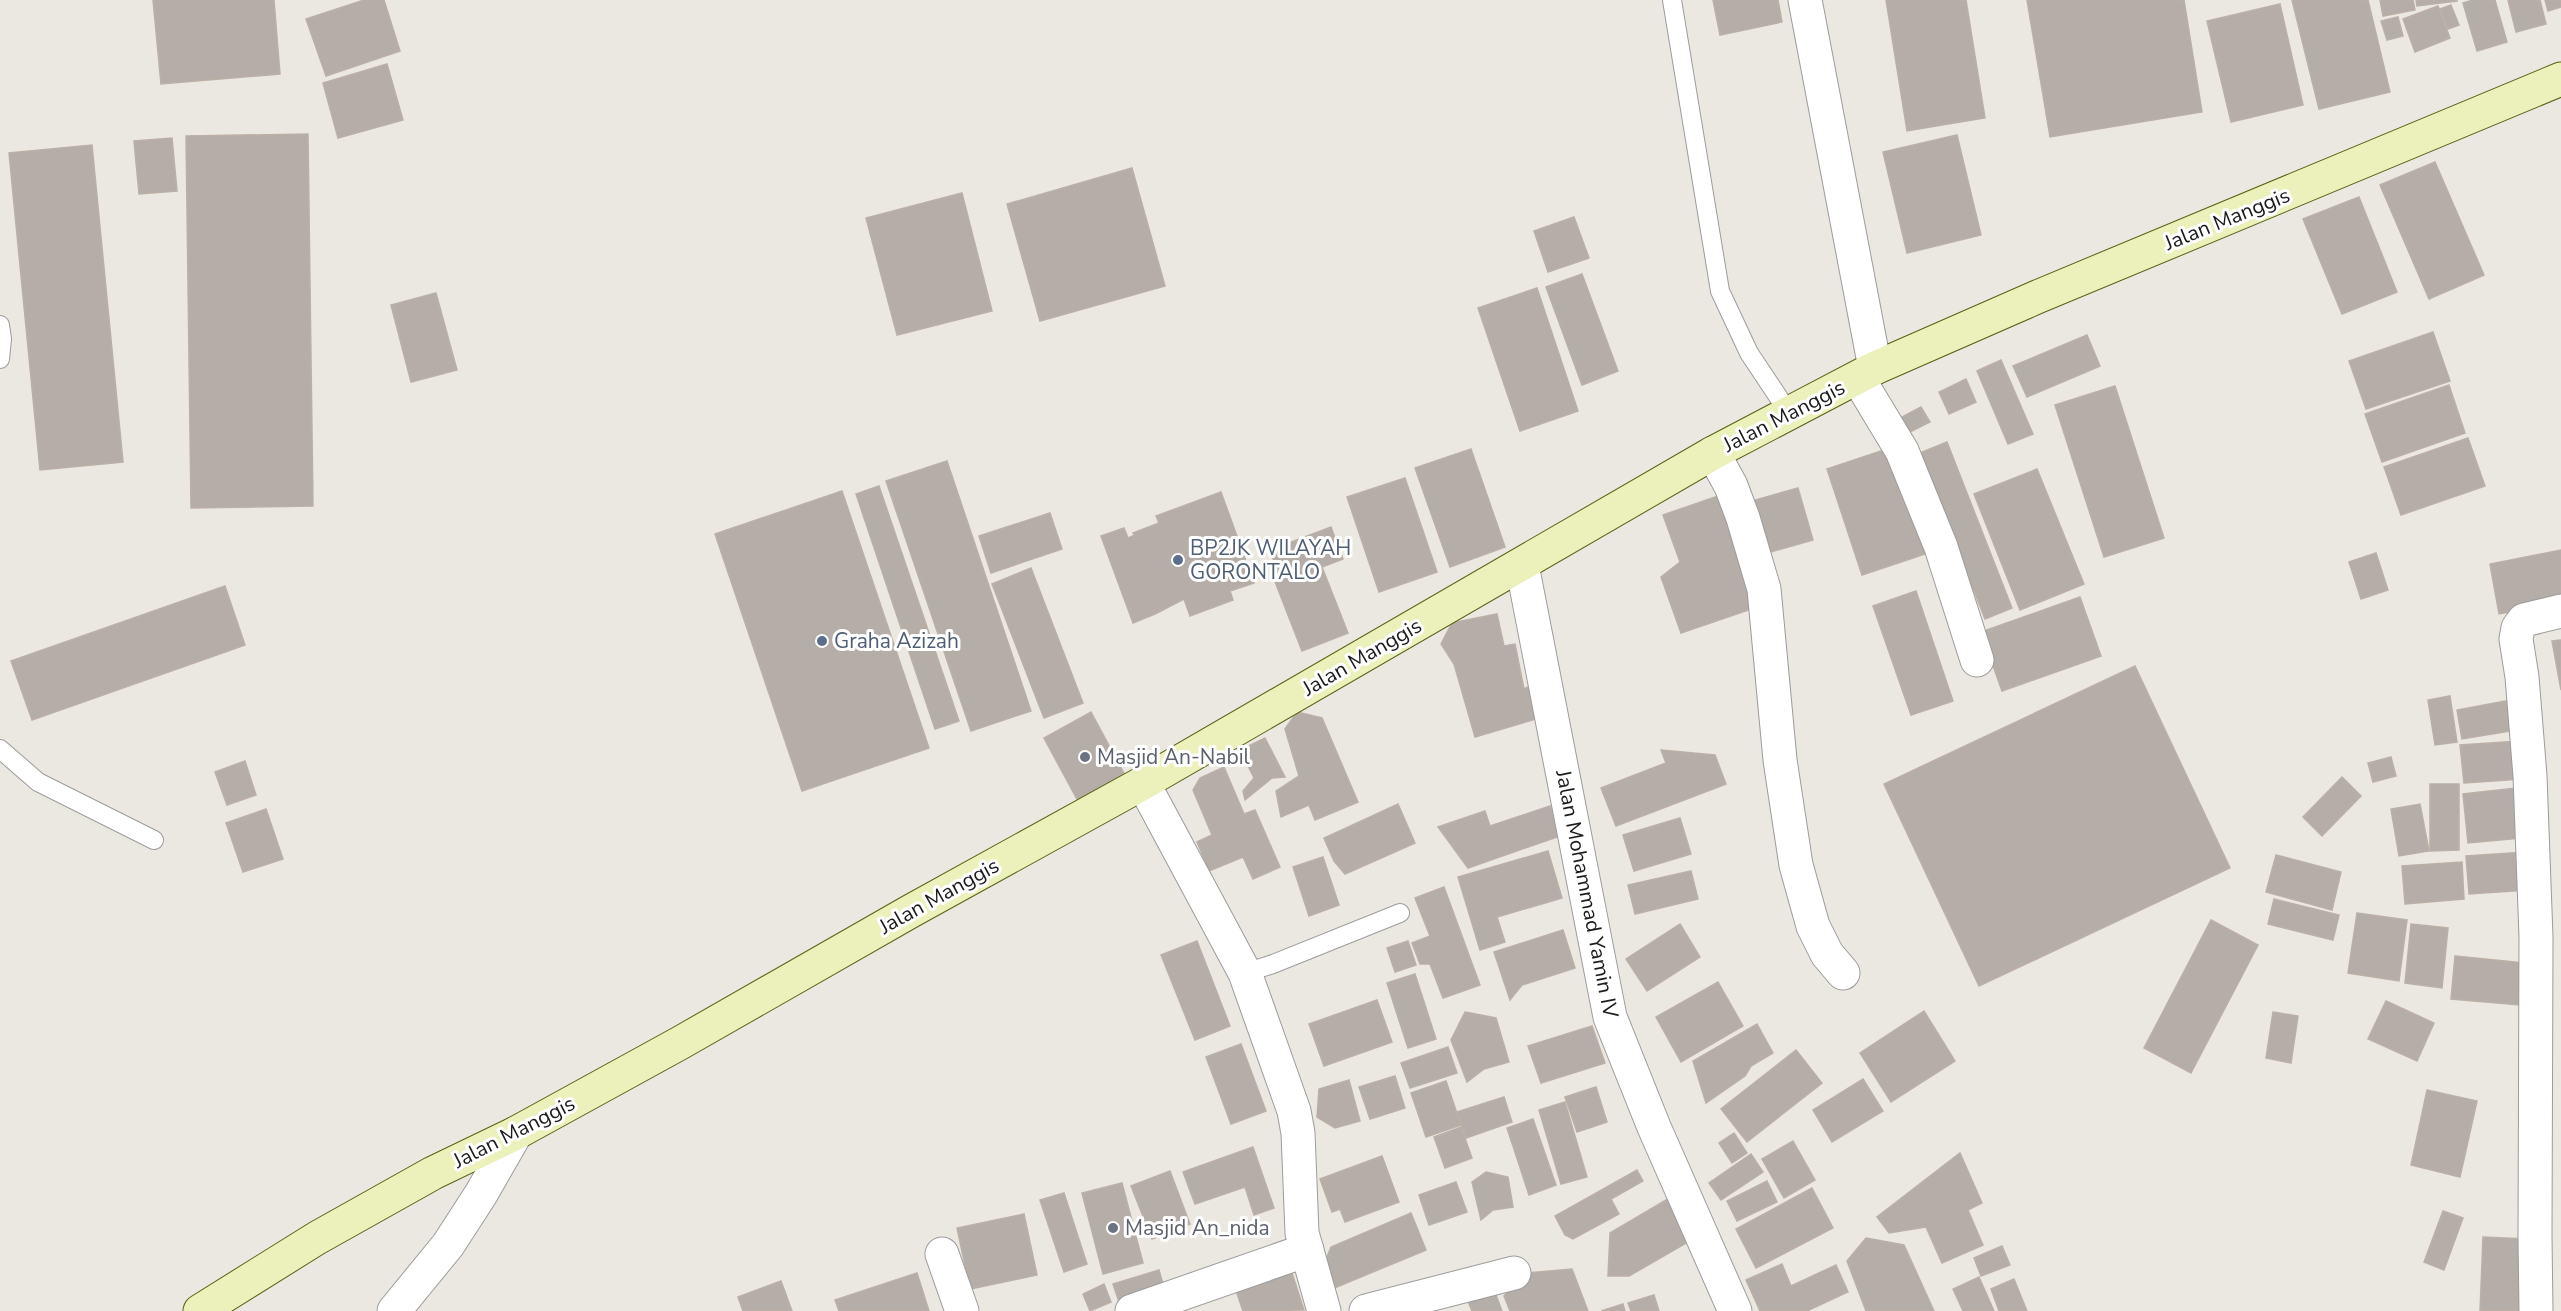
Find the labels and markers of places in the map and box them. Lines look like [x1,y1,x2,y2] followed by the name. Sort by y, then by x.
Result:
[1190,534,1351,586] place label: BP2JK WILAYAH GORONTALO
[1171,553,1185,567] marker: BP2JK WILAYAH GORONTALO
[834,627,959,655] place label: Graha Azizah
[815,634,829,648] marker: Graha Azizah
[1097,743,1251,771] place label: Masjid An-Nabil
[1078,750,1092,764] marker: Masjid An-Nabil
[1125,1214,1270,1242] place label: Masjid An_nida
[1106,1221,1120,1235] marker: Masjid An_nida

